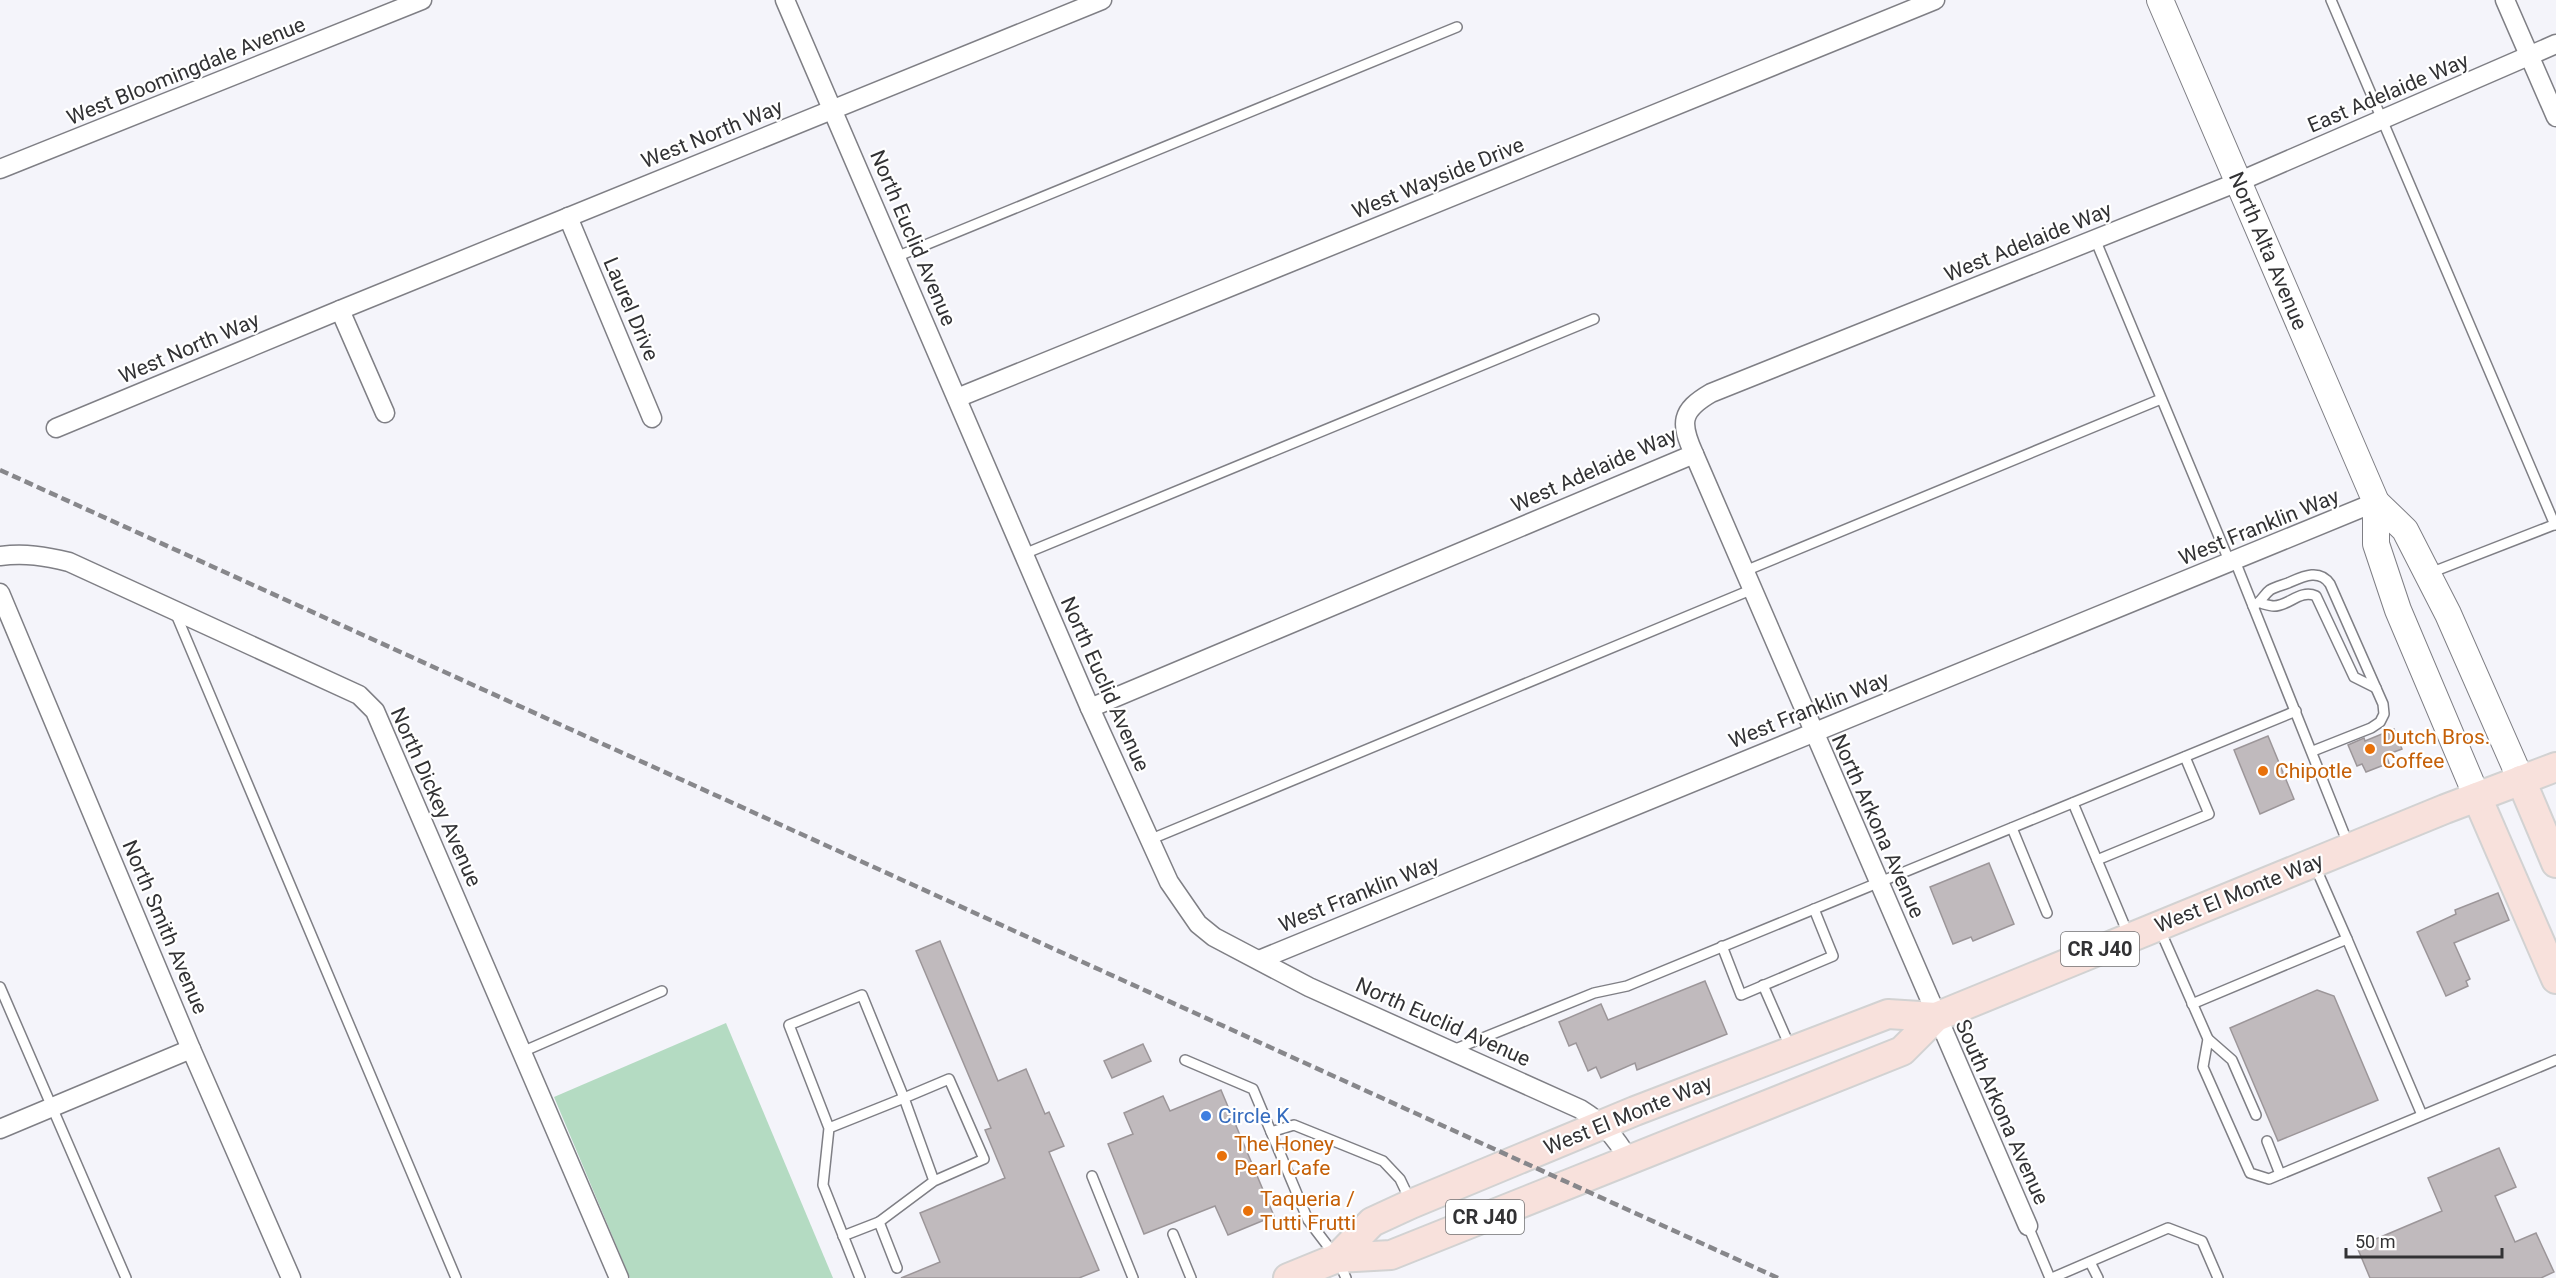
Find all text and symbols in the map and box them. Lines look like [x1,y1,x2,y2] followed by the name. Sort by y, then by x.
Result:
[63,12,309,130] street label: West Bloomingdale Avenue
[2304,48,2472,138] street label: East Adelaide Way
[638,95,786,173] street label: West North Way
[1349,133,1527,223] street label: West Wayside Drive
[865,147,961,329] street label: North Euclid Avenue
[2224,168,2312,334] street label: North Alta Avenue
[1941,197,2115,287] street label: West Adelaide Way
[598,254,664,364] street label: Laurel Drive
[115,308,263,388] street label: West North Way
[1508,423,1680,517] street label: West Adelaide Way
[2175,484,2343,570] street label: West Franklin Way
[1056,593,1154,775] street label: North Euclid Avenue
[1725,667,1893,753] street label: West Franklin Way
[386,704,486,890] street label: North Dickey Avenue
[2382,725,2490,773] place label: Dutch Bros. Coffee
[1827,730,1929,922] street label: North Arkona Avenue
[2363,742,2377,756] marker: Dutch Bros. Coffee
[2275,759,2352,783] place label: Chipotle
[2256,764,2270,778] marker: Chipotle
[118,836,212,1018] street label: North Smith Avenue
[2151,848,2327,938] street label: West El Monte Way
[1275,851,1443,937] street label: West Franklin Way
[2061,932,2139,966] road number: CR J40
[1352,973,1534,1071] street label: North Euclid Avenue
[1950,1016,2054,1208] street label: South Arkona Avenue
[1540,1070,1716,1160] street label: West El Monte Way
[1218,1104,1290,1128] place label: Circle K
[1199,1109,1213,1123] marker: Circle K
[1234,1132,1334,1180] place label: The Honey Pearl Cafe
[1215,1149,1229,1163] marker: The Honey Pearl Cafe
[1260,1187,1356,1235] place label: Taqueria / Tutti Frutti
[1446,1200,1524,1234] road number: CR J40
[1241,1204,1255,1218] marker: Taqueria / Tutti Frutti
[2346,1221,2502,1259] scale bar
[2355,1231,2395,1252] text: 50 m

